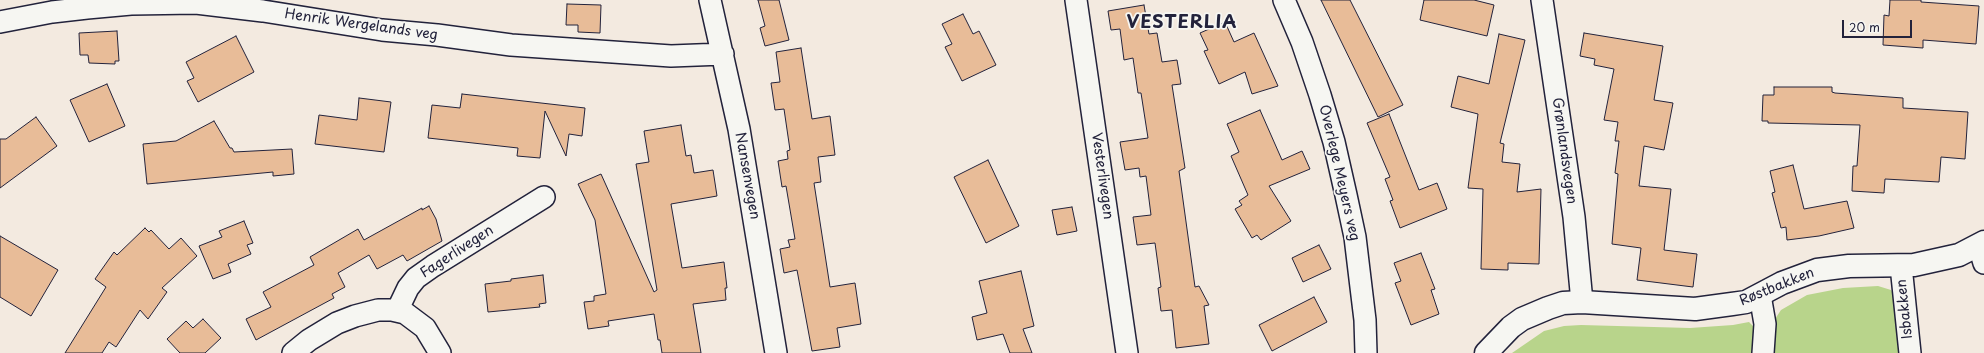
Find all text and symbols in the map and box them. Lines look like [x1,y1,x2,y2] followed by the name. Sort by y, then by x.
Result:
[283,6,439,44] street label: Henrik Wergelands veg
[1127,12,1237,34] district label: VESTERLIA
[1844,12,1914,38] scale bar
[1849,18,1880,36] text: 20 m
[1548,97,1580,205] street label: Grønlandsvegen
[1315,103,1363,243] street label: Overlege Meyers veg
[731,131,763,221] street label: Nansenvegen
[1088,132,1116,220] street label: Vesterlivegen
[417,222,497,282] street label: Fagerlivegen
[1737,264,1817,310] street label: Røstbakken
[1894,278,1916,340] street label: Isbakken

